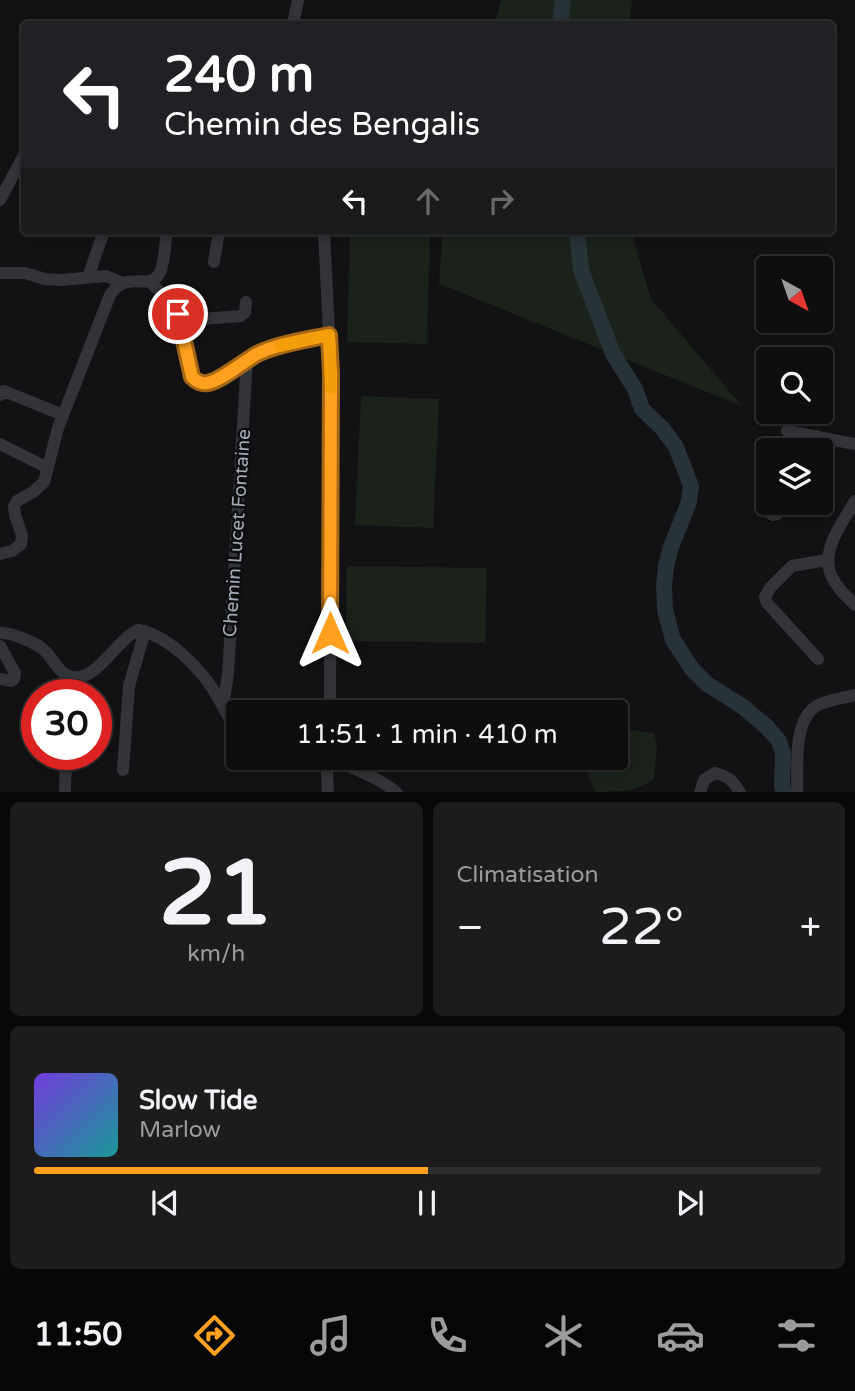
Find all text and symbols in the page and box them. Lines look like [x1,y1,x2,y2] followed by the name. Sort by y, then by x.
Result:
[164,46,314,105] text: 240 m
[49,49,140,140] icon: left
[164,106,480,144] text: Chemin des Bengalis
[336,182,374,220] icon: left
[409,182,447,220] icon: ahead
[482,182,520,220] icon: right
[756,256,833,332] north arrow
[756,256,833,515] map controls
[148,284,208,344] pin
[159,295,197,333] icon: arrive
[756,347,833,424] button: search
[219,428,255,638] street label: Chemin Lucet Fontaine
[756,438,833,515] button: layers
[293,596,367,670] position arrow
[21,679,112,770] speed limit sign: 30
[296,719,558,750] text: 11:51 · 1 min · 410 m
[159,839,273,949] text: 21
[457,861,598,889] text: Climatisation
[599,896,684,959] text: 22°
[457,905,484,951] text: −
[800,905,821,951] text: +
[187,940,245,968] text: km/h
[139,1085,257,1116] text: Slow Tide
[139,1116,221,1144] text: Marlow
[146,1184,184,1222] icon: previous
[408,1184,446,1222] icon: pause
[671,1184,709,1222] icon: next
[190,1311,239,1360] icon: directions
[306,1311,355,1360] icon: music
[423,1311,472,1360] icon: phone
[539,1311,588,1360] icon: climate
[656,1311,705,1360] icon: car
[772,1311,821,1360] icon: filters
[34,1316,122,1354] text: 11:50

